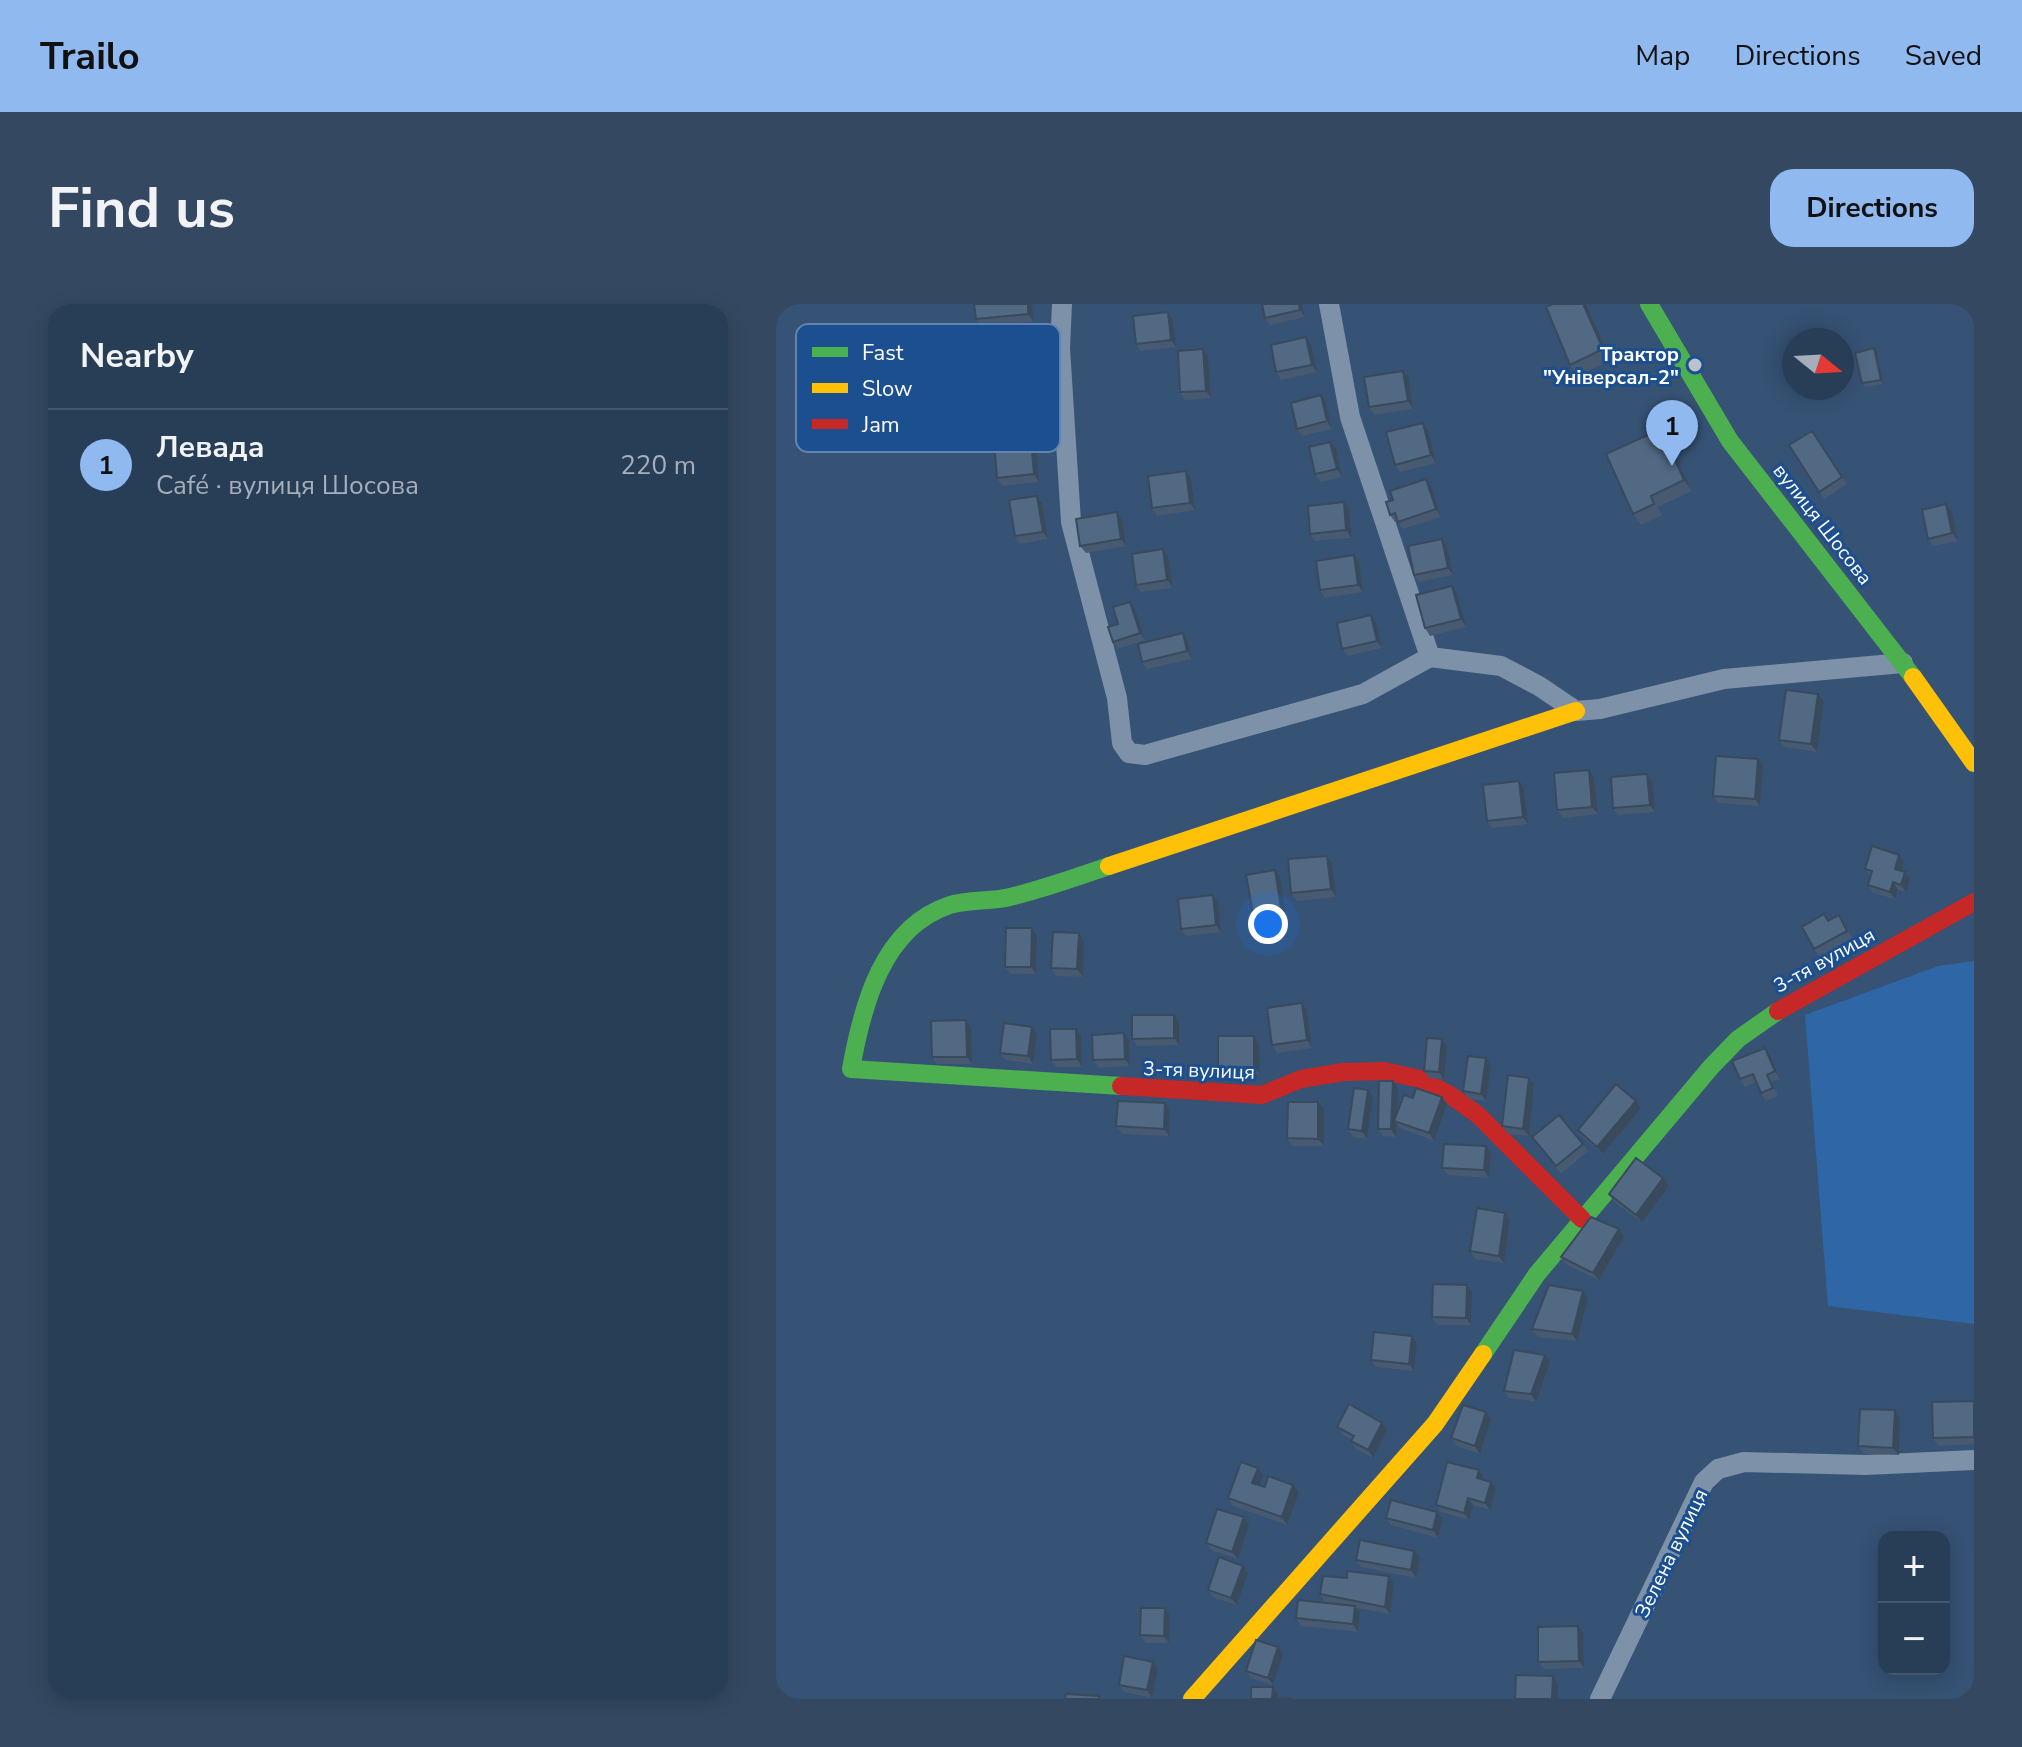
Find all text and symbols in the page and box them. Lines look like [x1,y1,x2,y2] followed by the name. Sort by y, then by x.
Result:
[40,31,140,82] text: Trailo
[1635,37,1690,75] text: Map
[1734,37,1861,75] text: Directions
[1905,37,1982,75] text: Saved
[1770,169,1974,247] button: Directions
[48,170,235,247] text: Find us
[796,324,1060,452] legend
[1782,328,1854,400] north arrow
[80,333,194,379] text: Nearby
[862,338,904,368] text: Fast
[1543,341,1679,391] place label: Трактор "Універсал-2"
[1686,356,1704,374] marker: Трактор "Універсал-2"
[862,374,913,404] text: Slow
[1646,400,1698,466] pin: 1
[861,410,900,440] text: Jam
[156,427,264,468] text: Левада
[98,448,114,483] text: 1
[620,448,696,483] text: 220 m
[1767,458,1878,590] street label: вулиця Шосова
[156,468,419,503] text: Café · вулиця Шосова
[1248,904,1288,944] your location
[1769,921,1880,999] street label: 3-тя вулиця
[1143,1055,1255,1086] street label: 3-тя вулиця
[1629,1484,1714,1622] street label: Зелена вулиця
[1878,1531,1950,1675] map controls
[1878,1531,1950,1603] button: +
[1878,1603,1950,1675] button: −

